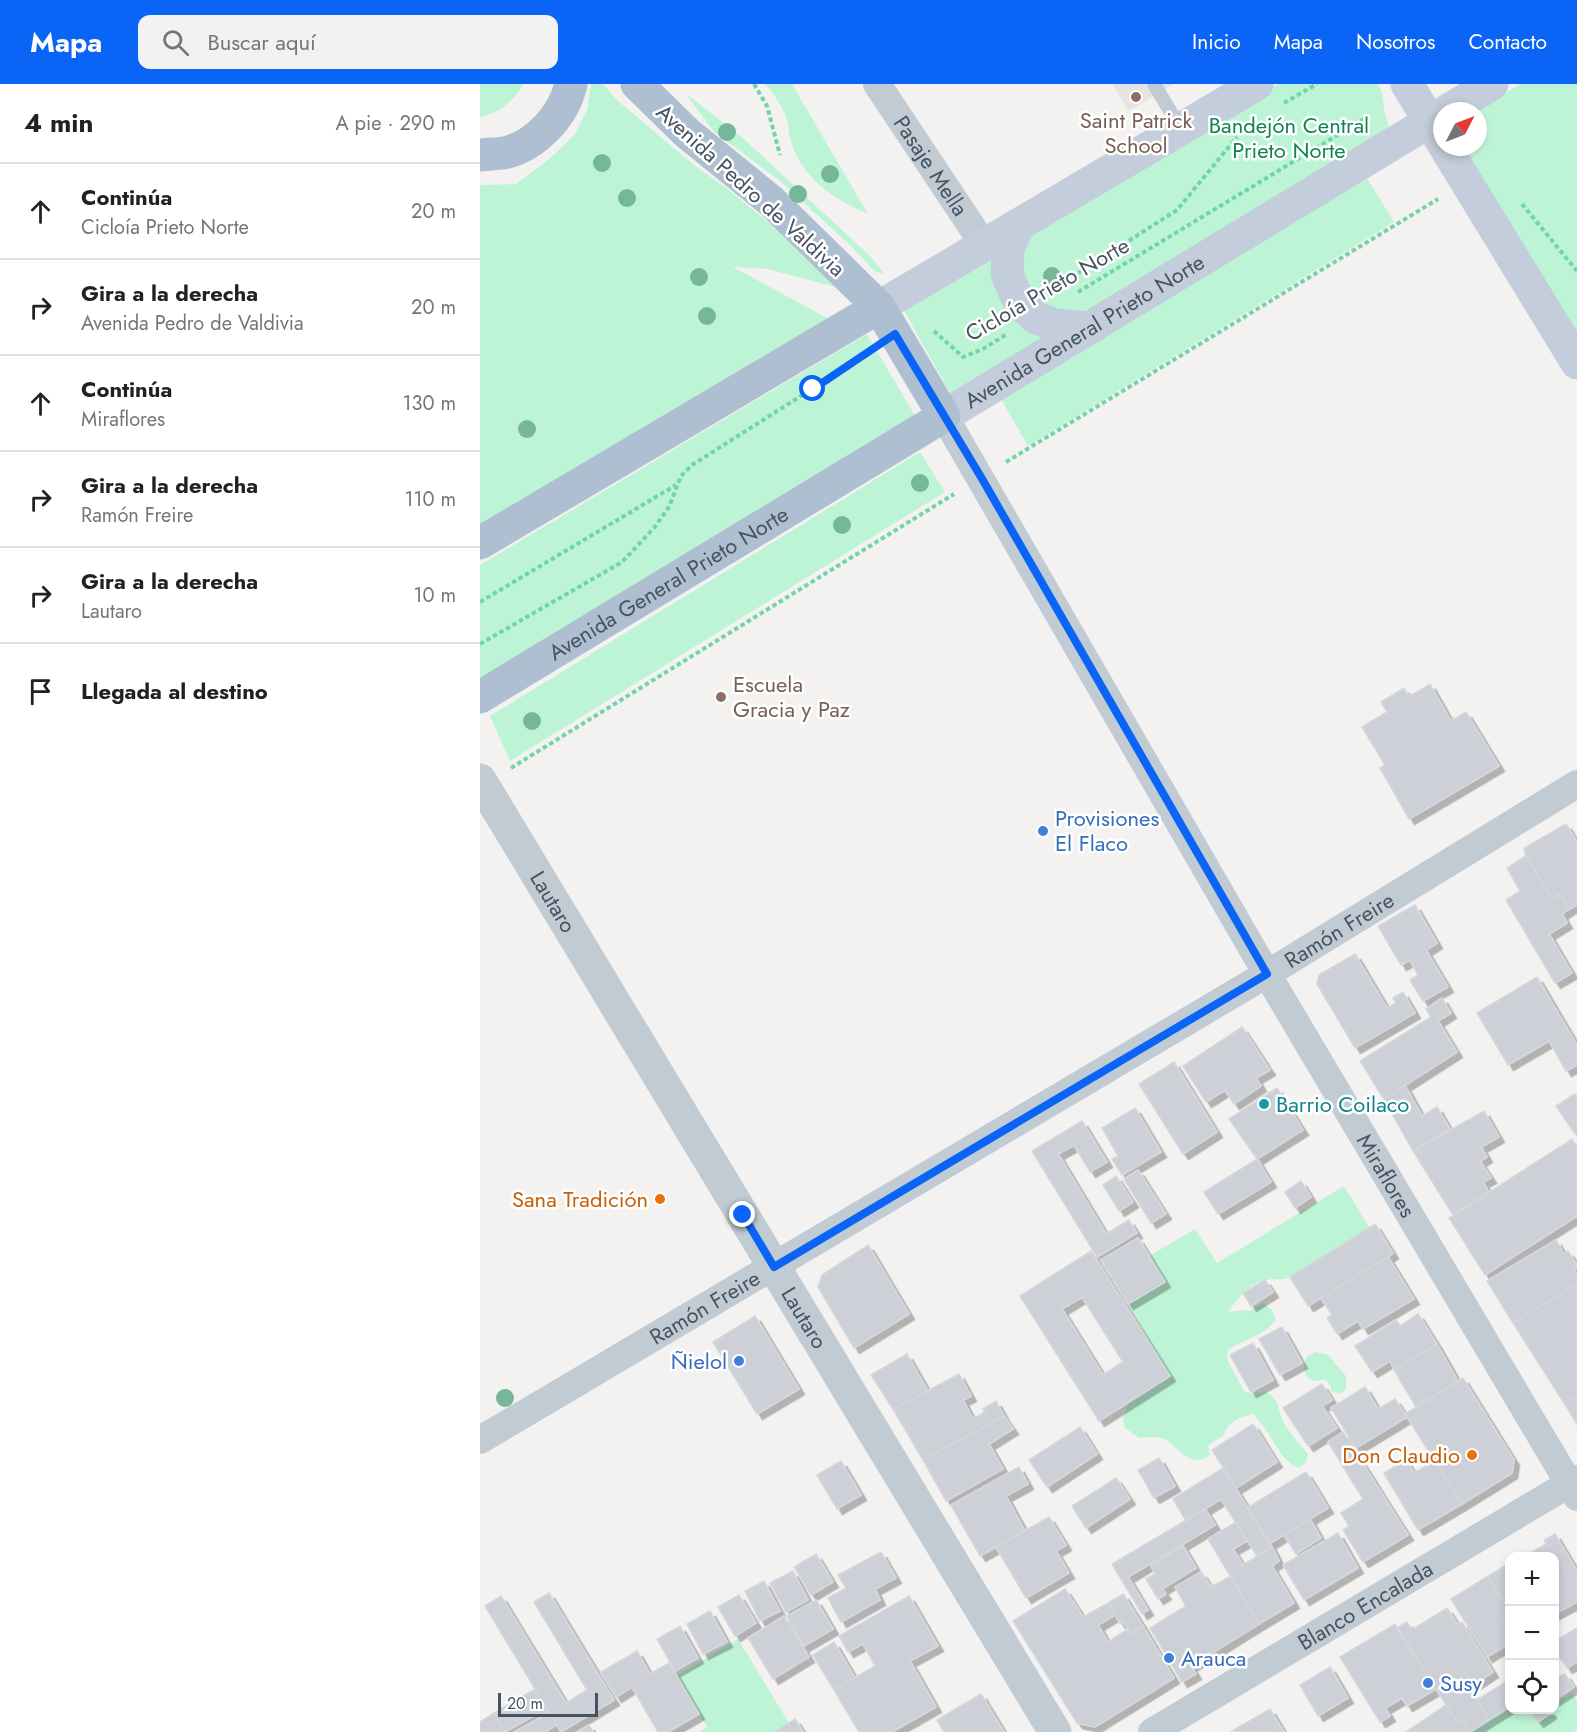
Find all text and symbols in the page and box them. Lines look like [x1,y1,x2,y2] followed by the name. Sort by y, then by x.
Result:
[138,15,558,69] search box
[30,22,102,63] text: Mapa
[159,26,192,59] icon: search
[207,26,316,58] text: Buscar aquí
[1192,27,1241,57] text: Inicio
[1274,27,1323,57] text: Mapa
[1356,27,1435,57] text: Nosotros
[1468,27,1547,57] text: Contacto
[1129,90,1143,104] marker: Saint Patrick School
[649,96,853,284] street label: Avenida Pedro de Valdivia
[1433,102,1487,156] north arrow
[24,104,93,142] text: 4 min
[1080,104,1193,161] place label: Saint Patrick School
[335,109,456,138] text: A pie · 290 m
[886,109,976,222] street label: Pasaje Mella
[1209,109,1369,166] park label: Bandejón Central Prieto Norte
[81,181,172,213] text: Continúa
[24,195,57,228] icon: ahead
[411,197,456,226] text: 20 m
[81,213,249,242] text: Cicloía Prieto Norte
[959,229,1135,349] street label: Cicloía Prieto Norte
[958,246,1210,416] street label: Avenida General Prieto Norte
[81,277,258,309] text: Gira a la derecha
[24,291,57,324] icon: right
[411,293,456,322] text: 20 m
[81,309,304,338] text: Avenida Pedro de Valdivia
[81,373,172,405] text: Continúa
[799,375,825,401] route start
[24,387,57,420] icon: ahead
[402,389,456,418] text: 130 m
[81,405,165,434] text: Miraflores
[81,469,258,501] text: Gira a la derecha
[24,483,57,516] icon: right
[404,485,456,514] text: 110 m
[542,498,794,668] street label: Avenida General Prieto Norte
[81,501,193,530] text: Ramón Freire
[81,565,258,597] text: Gira a la derecha
[24,579,57,612] icon: right
[413,581,456,610] text: 10 m
[81,597,142,626] text: Lautaro
[733,668,850,725] place label: Escuela Gracia y Paz
[24,675,57,708] icon: arrive
[81,675,268,707] text: Llegada al destino
[714,690,728,704] marker: Escuela Gracia y Paz
[1055,802,1159,859] place label: Provisiones El Flaco
[1036,824,1050,838] marker: Provisiones El Flaco
[522,865,584,939] street label: Lautaro
[1278,884,1400,976] street label: Ramón Freire
[1276,1088,1409,1120] place label: Barrio Coilaco
[1257,1097,1271,1111] marker: Barrio Coilaco
[1349,1128,1424,1224] street label: Miraflores
[512,1183,648,1215] place label: Sana Tradición
[653,1192,667,1206] marker: Sana Tradición
[729,1201,755,1227] route end
[643,1262,766,1352] street label: Ramón Freire
[774,1281,836,1355] street label: Lautaro
[671,1345,727,1377] place label: Ñielol
[732,1354,746,1368] marker: Ñielol
[1342,1439,1460,1471] place label: Don Claudio
[1465,1448,1479,1462] marker: Don Claudio
[1292,1552,1439,1658] street label: Blanco Encalada
[1505,1552,1559,1714] map controls
[1505,1552,1559,1606] button: +
[1505,1606,1559,1660] button: −
[1181,1642,1246,1674] place label: Arauca
[1162,1651,1176,1665] marker: Arauca
[1505,1660,1559,1714] button: locate
[1440,1667,1482,1699] place label: Susy
[1421,1676,1435,1690] marker: Susy
[498,1690,598,1718] scale bar
[507,1692,543,1715] text: 20 m

